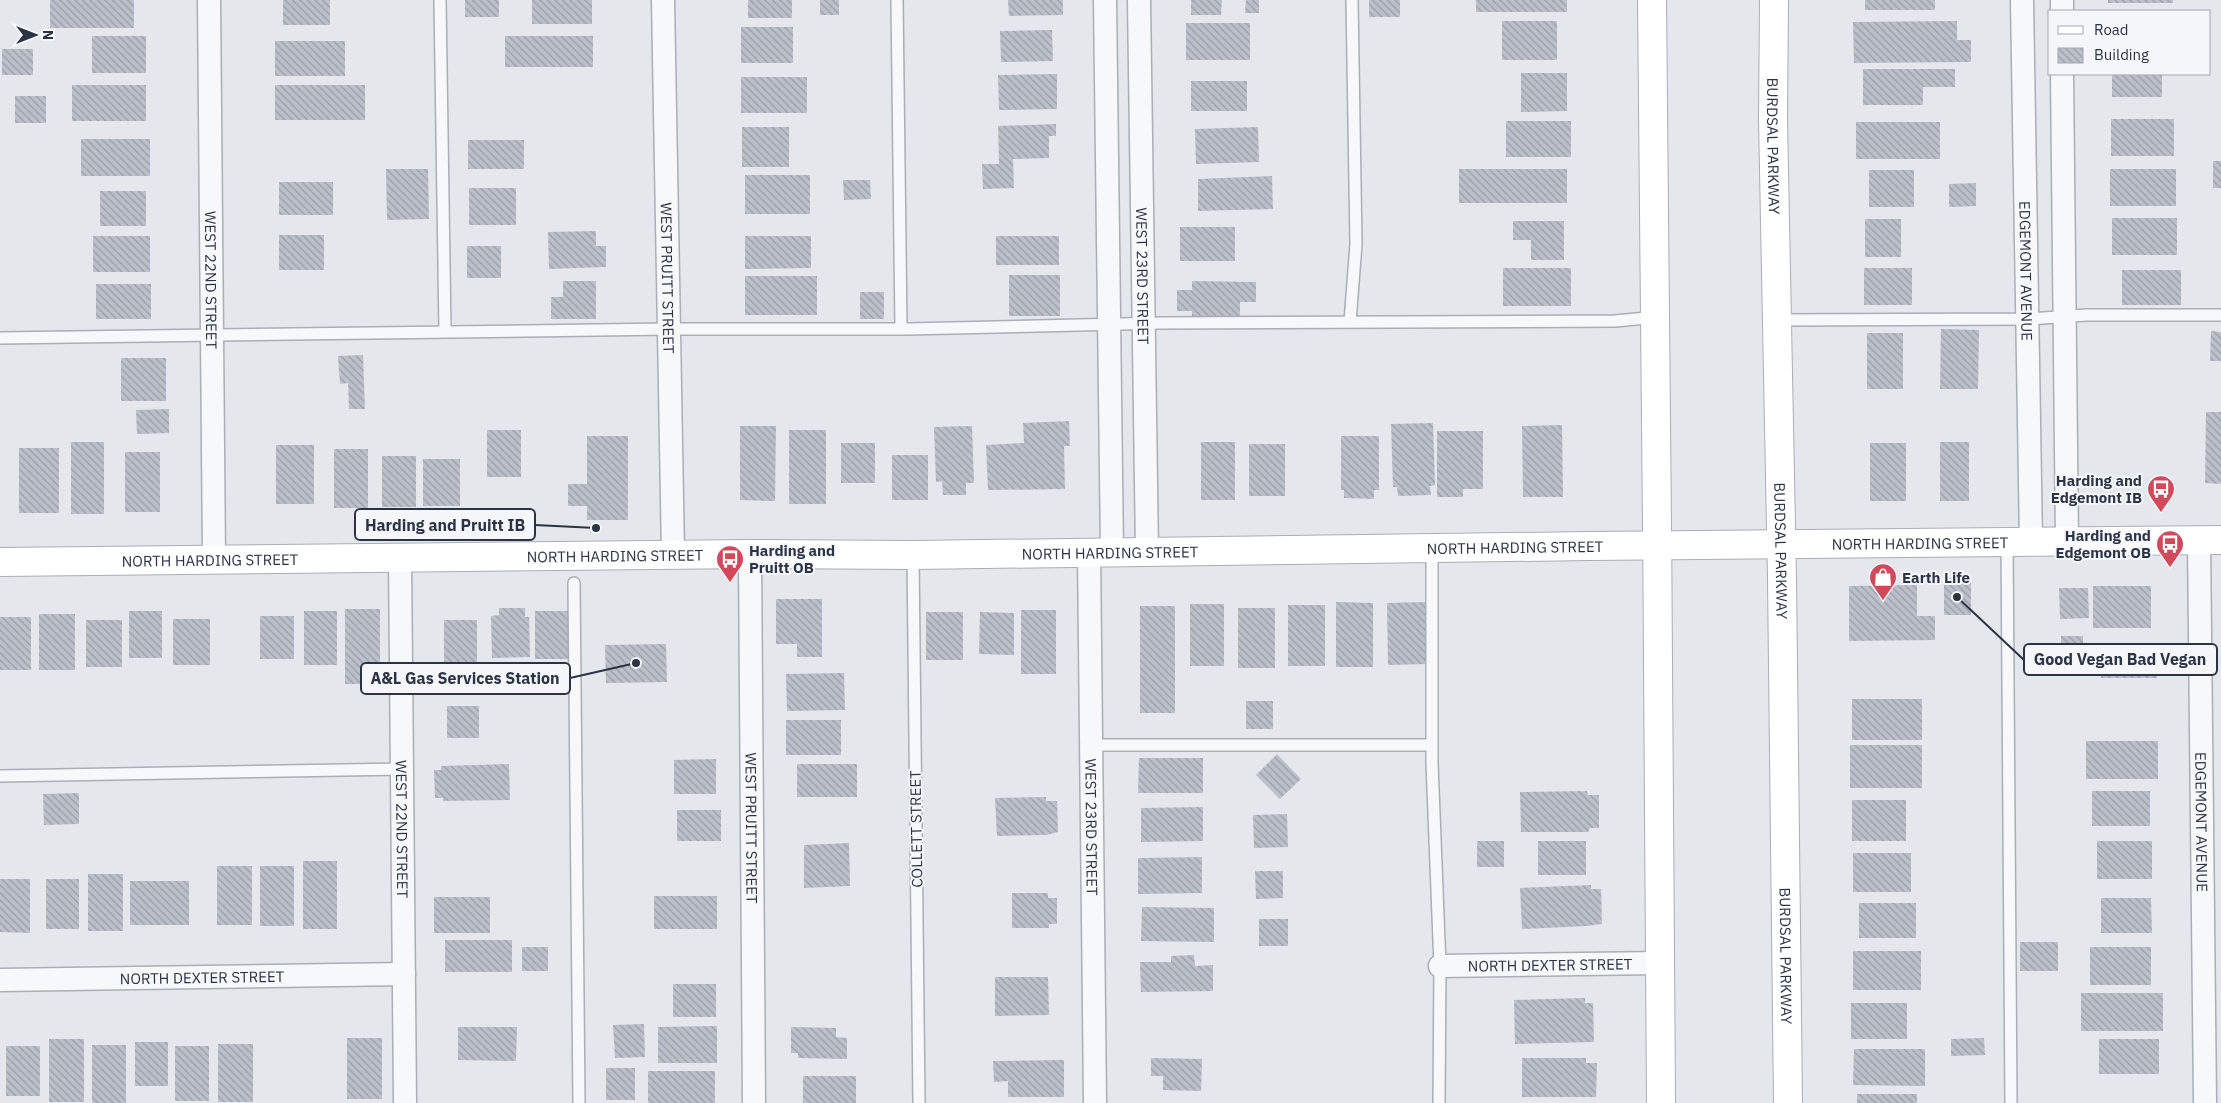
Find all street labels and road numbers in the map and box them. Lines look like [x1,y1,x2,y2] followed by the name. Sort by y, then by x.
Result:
[1763,77,1784,215] street label: BURDSAL PARKWAY
[2016,201,2037,341] street label: EDGEMONT AVENUE
[657,202,679,354] street label: WEST PRUITT STREET
[1133,207,1153,345] street label: WEST 23RD STREET
[201,211,222,349] street label: WEST 22ND STREET
[1771,482,1792,620] street label: BURDSAL PARKWAY
[1831,533,2009,553] street label: NORTH HARDING STREET
[1426,536,1604,558] street label: NORTH HARDING STREET
[1022,542,1199,563] street label: NORTH HARDING STREET
[527,545,704,566] street label: NORTH HARDING STREET
[122,549,299,570] street label: NORTH HARDING STREET
[742,752,762,904] street label: WEST PRUITT STREET
[2192,752,2212,892] street label: EDGEMONT AVENUE
[1082,758,1102,896] street label: WEST 23RD STREET
[392,760,413,898] street label: WEST 22ND STREET
[905,770,927,888] street label: COLLETT STREET
[1776,887,1797,1025] street label: BURDSAL PARKWAY
[1468,954,1633,975] street label: NORTH DEXTER STREET
[120,966,285,988] street label: NORTH DEXTER STREET

